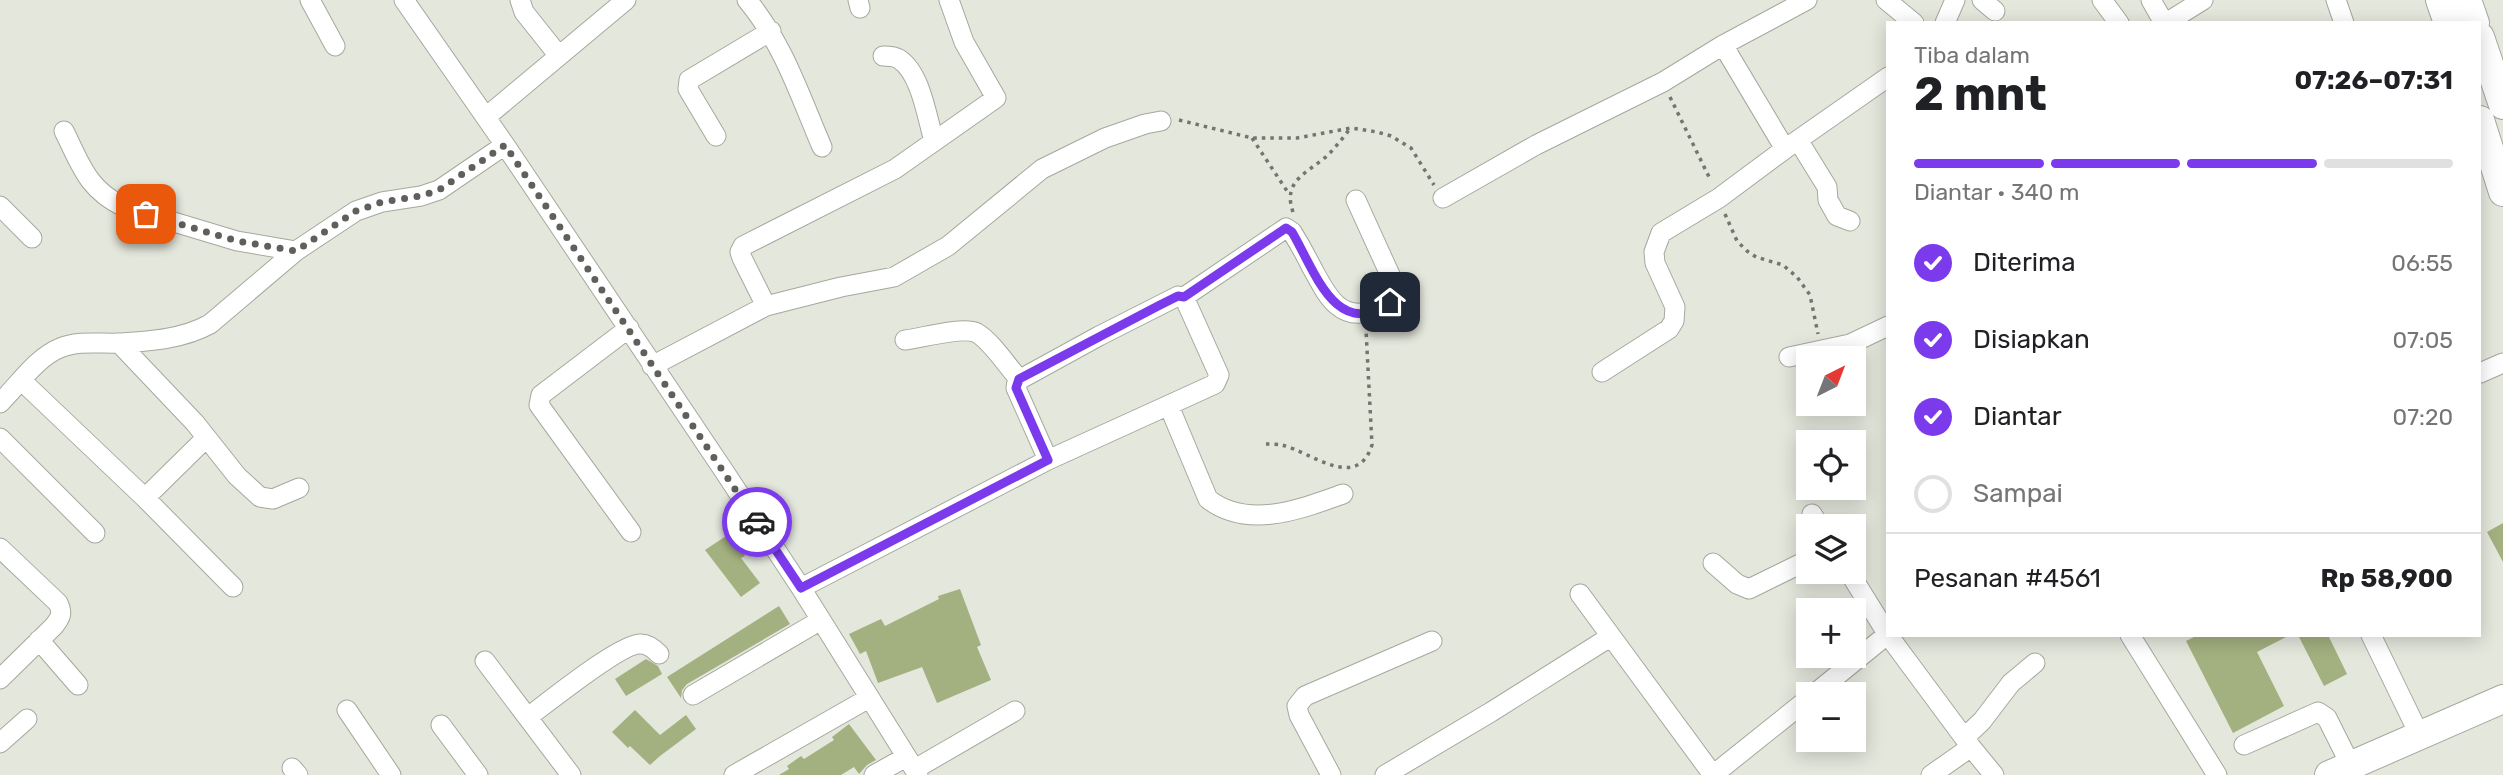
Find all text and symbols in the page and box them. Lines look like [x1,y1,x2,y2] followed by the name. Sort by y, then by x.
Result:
[1914,41,2030,69] text: Tiba dalam
[2294,65,2453,96] text: 07:26–07:31
[1914,67,2047,122] text: 2 mnt
[1914,178,2079,206] text: Diantar · 340 m
[116,184,176,244] pin
[127,195,165,233] icon: bag
[1914,244,1952,282] icon: check
[1973,247,2076,278] text: Diterima
[2391,249,2453,277] text: 06:55
[1360,272,1420,332] pin
[1371,283,1409,321] icon: home
[1914,321,1952,359] icon: check
[1973,324,2090,355] text: Disiapkan
[2392,326,2453,354] text: 07:05
[1796,346,1866,416] north arrow
[1796,346,1866,752] map controls
[1914,398,1952,436] icon: check
[1973,401,2062,432] text: Diantar
[2393,403,2453,431] text: 07:20
[1796,430,1866,500] button: locate
[1973,478,2063,509] text: Sampai
[722,487,792,557] courier
[738,503,776,541] icon: car
[1796,514,1866,584] button: layers
[1914,563,2101,594] text: Pesanan #4561
[2321,563,2453,594] text: Rp 58,900
[1796,598,1866,668] button: +
[1796,682,1866,752] button: −

